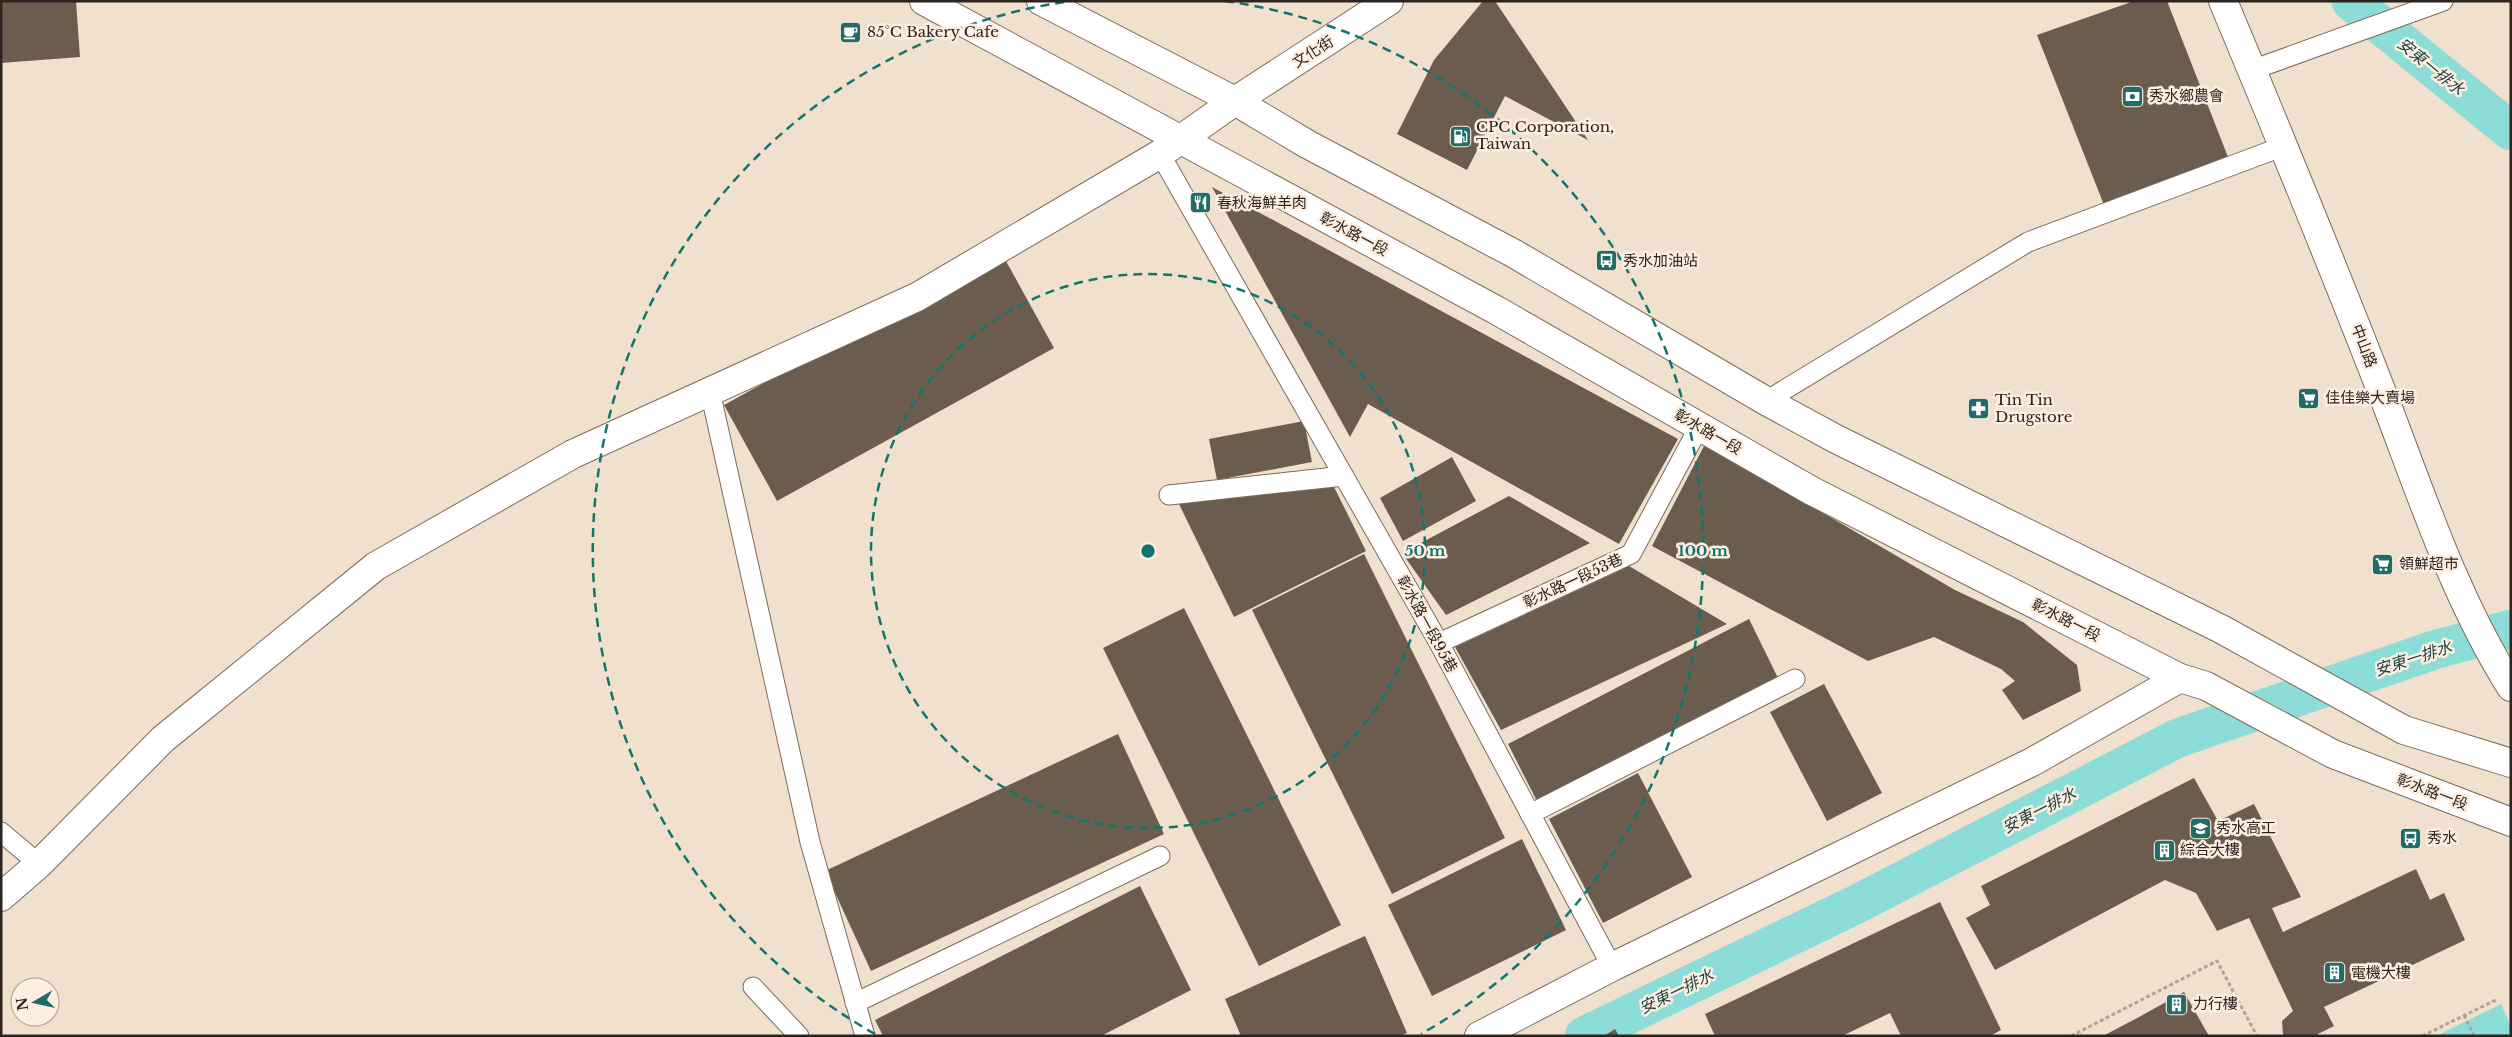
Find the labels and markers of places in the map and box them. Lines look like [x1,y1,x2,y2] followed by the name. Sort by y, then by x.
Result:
[839,20,863,44] cafe icon: 85°C Bakery Cafe
[867,22,999,41] place label: 85°C Bakery Cafe
[2121,84,2145,108] bank icon: 秀水鄉農會
[2149,86,2224,105] place label: 秀水鄉農會
[1476,117,1614,153] place label: CPC Corporation, Taiwan
[1448,124,1472,148] fuel station icon: CPC Corporation, Taiwan
[1189,191,1213,215] restaurant icon: 春秋海鮮羊肉
[1217,193,1307,212] place label: 春秋海鮮羊肉
[1595,249,1619,273] bus stop icon: 秀水加油站
[1623,251,1698,270] place label: 秀水加油站
[2297,386,2321,410] supermarket icon: 佳佳樂大賣場
[2325,388,2415,407] place label: 佳佳樂大賣場
[1995,390,2072,426] place label: Tin Tin Drugstore
[1967,397,1991,421] pharmacy icon: Tin Tin Drugstore
[1139,542,1157,560] centre of rings
[2371,552,2395,576] supermarket icon: 領鮮超市
[2399,554,2459,573] place label: 領鮮超市
[2188,816,2212,840] school or university icon: 秀水高工
[2216,818,2276,837] place label: 秀水高工
[2399,826,2423,850] bus stop icon: 秀水
[2427,828,2457,847] place label: 秀水
[2152,838,2176,862] building icon: 綜合大樓
[2180,840,2240,859] place label: 綜合大樓
[2323,961,2347,985] building icon: 電機大樓
[2351,963,2411,982] place label: 電機大樓
[2165,992,2189,1016] building icon: 力行樓
[2193,994,2238,1013] place label: 力行樓

